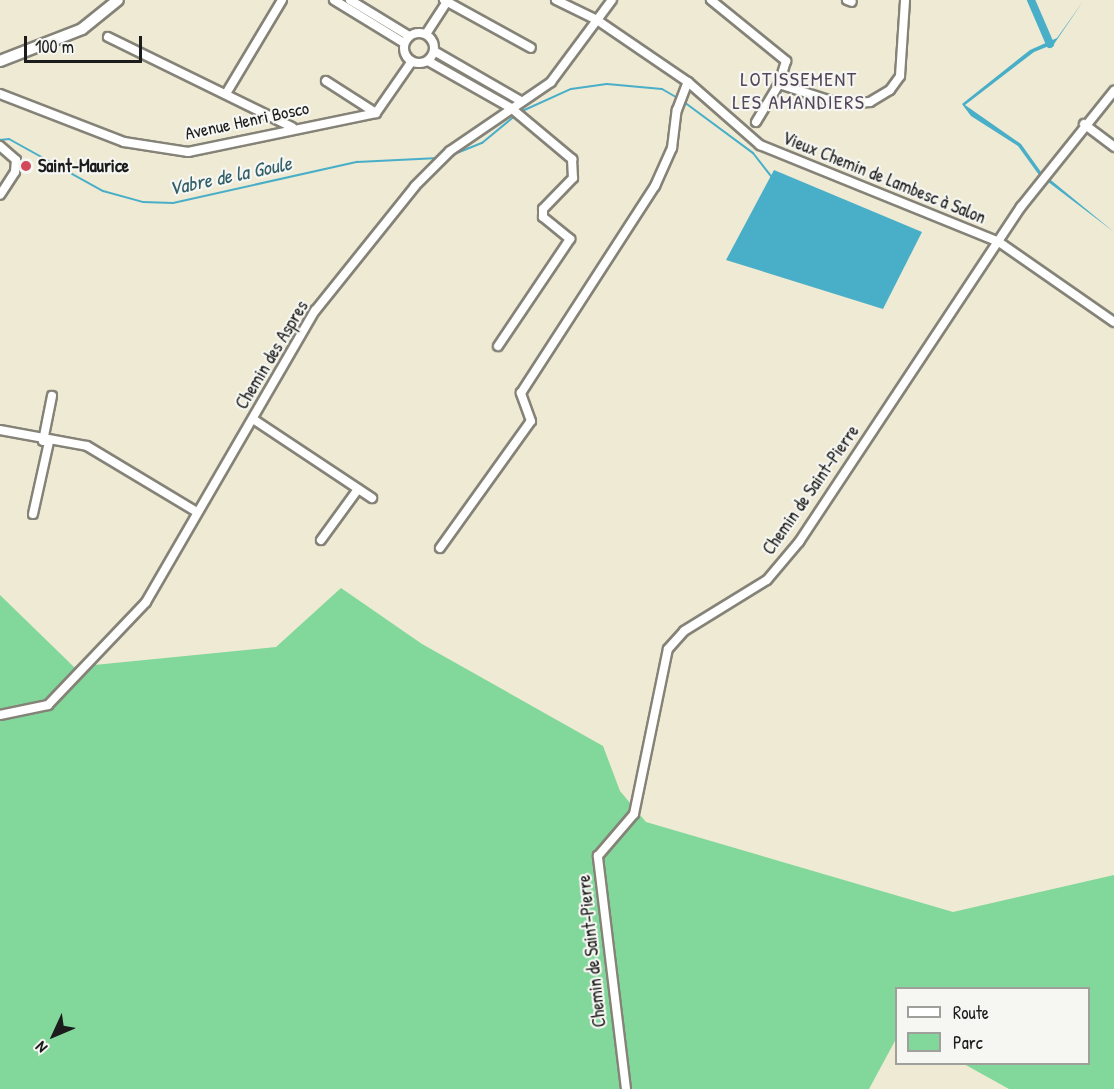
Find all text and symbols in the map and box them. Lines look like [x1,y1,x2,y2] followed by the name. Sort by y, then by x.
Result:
[27,24,146,62] scale bar
[35,34,74,59] text: 100 m
[733,67,865,114] district label: LOTISSEMENT LES AMANDIERS
[183,97,311,145] street label: Avenue Henri Bosco
[779,127,989,229] street label: Vieux Chemin de Lambesc à Salon
[167,150,293,200] water label: Vabre de la Goule
[38,155,129,177] place label: Saint-Maurice
[19,159,33,173] marker: Saint-Maurice
[231,297,313,413] street label: Chemin des Aspres
[758,421,864,559] street label: Chemin de Saint-Pierre
[573,874,611,1028] street label: Chemin de Saint-Pierre
[895,987,1090,1065] legend
[953,1000,989,1025] text: Route
[24,1005,84,1065] north arrow
[953,1030,983,1055] text: Parc
[30,1037,52,1058] text: N

